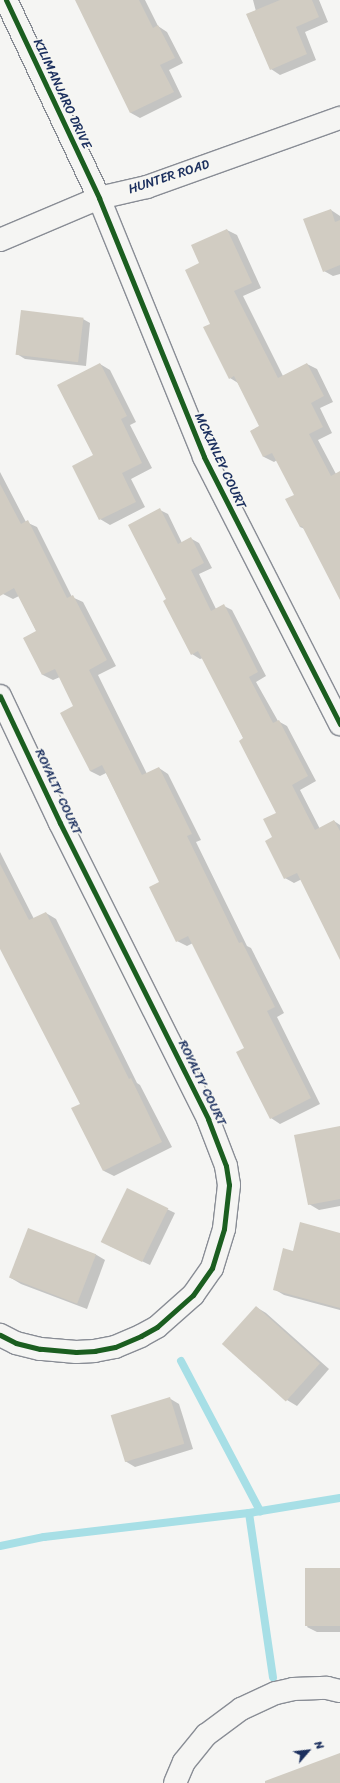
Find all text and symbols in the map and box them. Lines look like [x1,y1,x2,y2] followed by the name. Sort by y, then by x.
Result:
[29,36,95,152] street label: KILIMANJARO DRIVE
[126,157,212,197] street label: HUNTER ROAD
[191,411,249,511] street label: MCKINLEY COURT
[31,747,85,837] street label: ROYALTY COURT
[175,1038,229,1128] street label: ROYALTY COURT
[288,1731,328,1771] north arrow
[309,1737,329,1753] text: N

